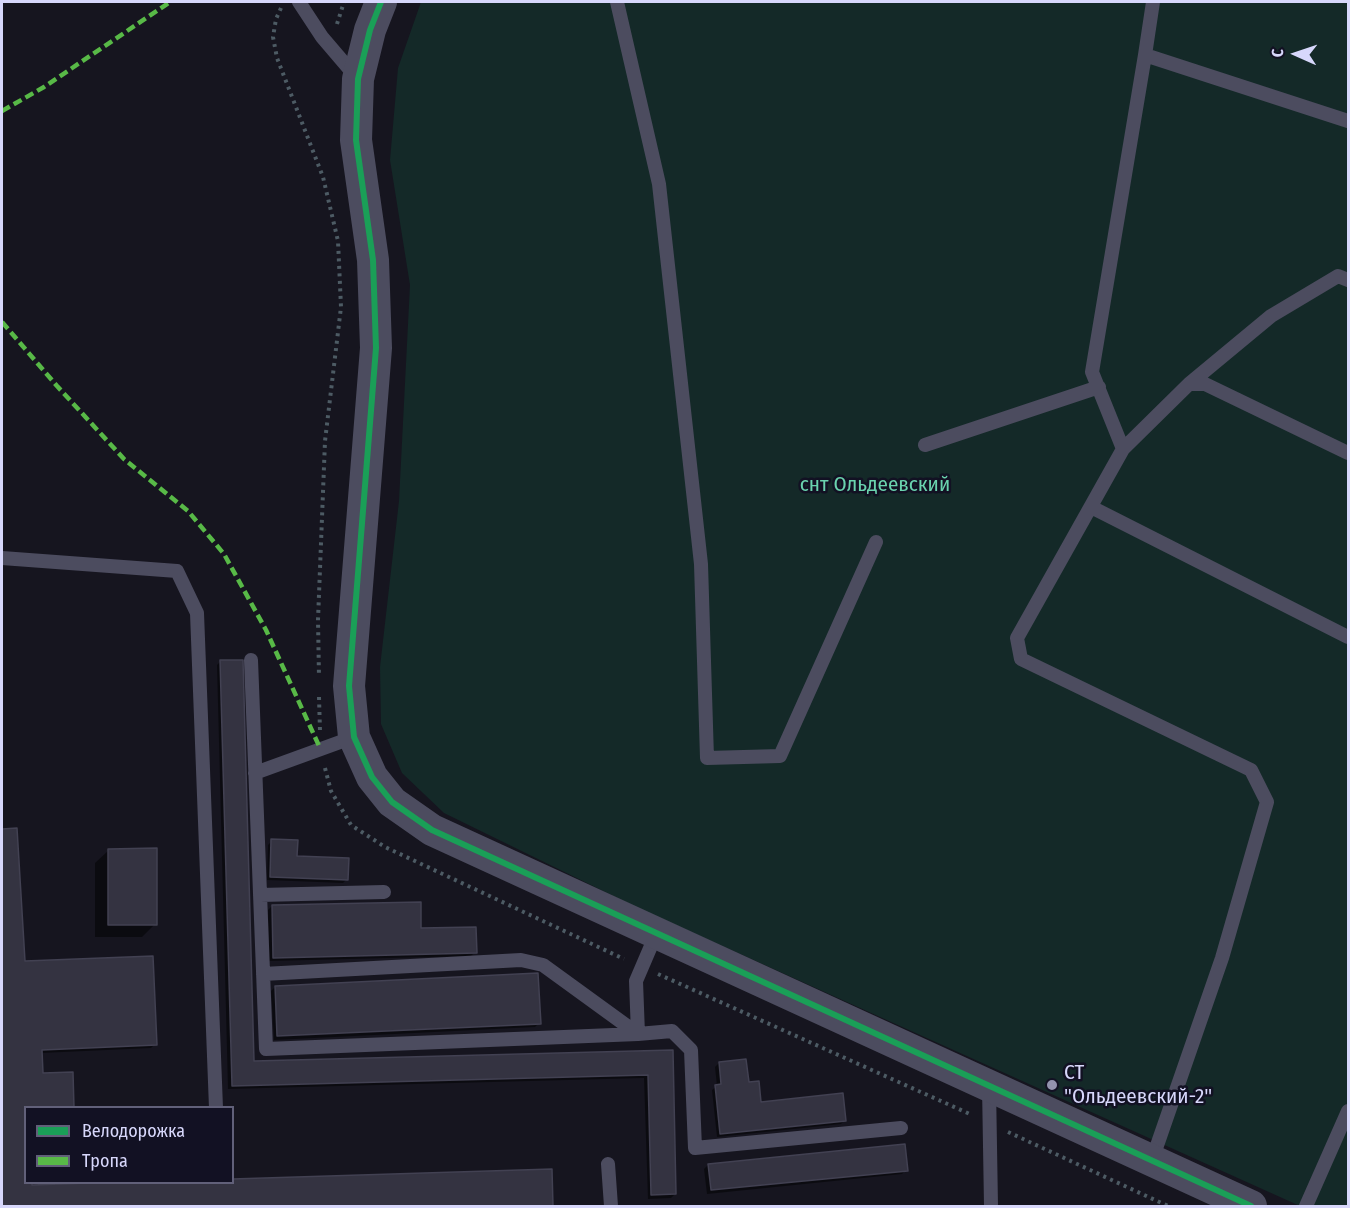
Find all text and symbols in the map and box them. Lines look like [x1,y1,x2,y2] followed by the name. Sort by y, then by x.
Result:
[1266,24,1326,84] north arrow
[1268,48,1287,58] text: С
[800,472,950,498] park label: снт Ольдеевский
[1064,1060,1212,1110] place label: СТ "Ольдеевский-2"
[1045,1078,1059,1092] marker: СТ "Ольдеевский-2"
[24,1106,234,1184] legend
[82,1120,185,1142] text: Велодорожка
[82,1150,128,1172] text: Тропа

